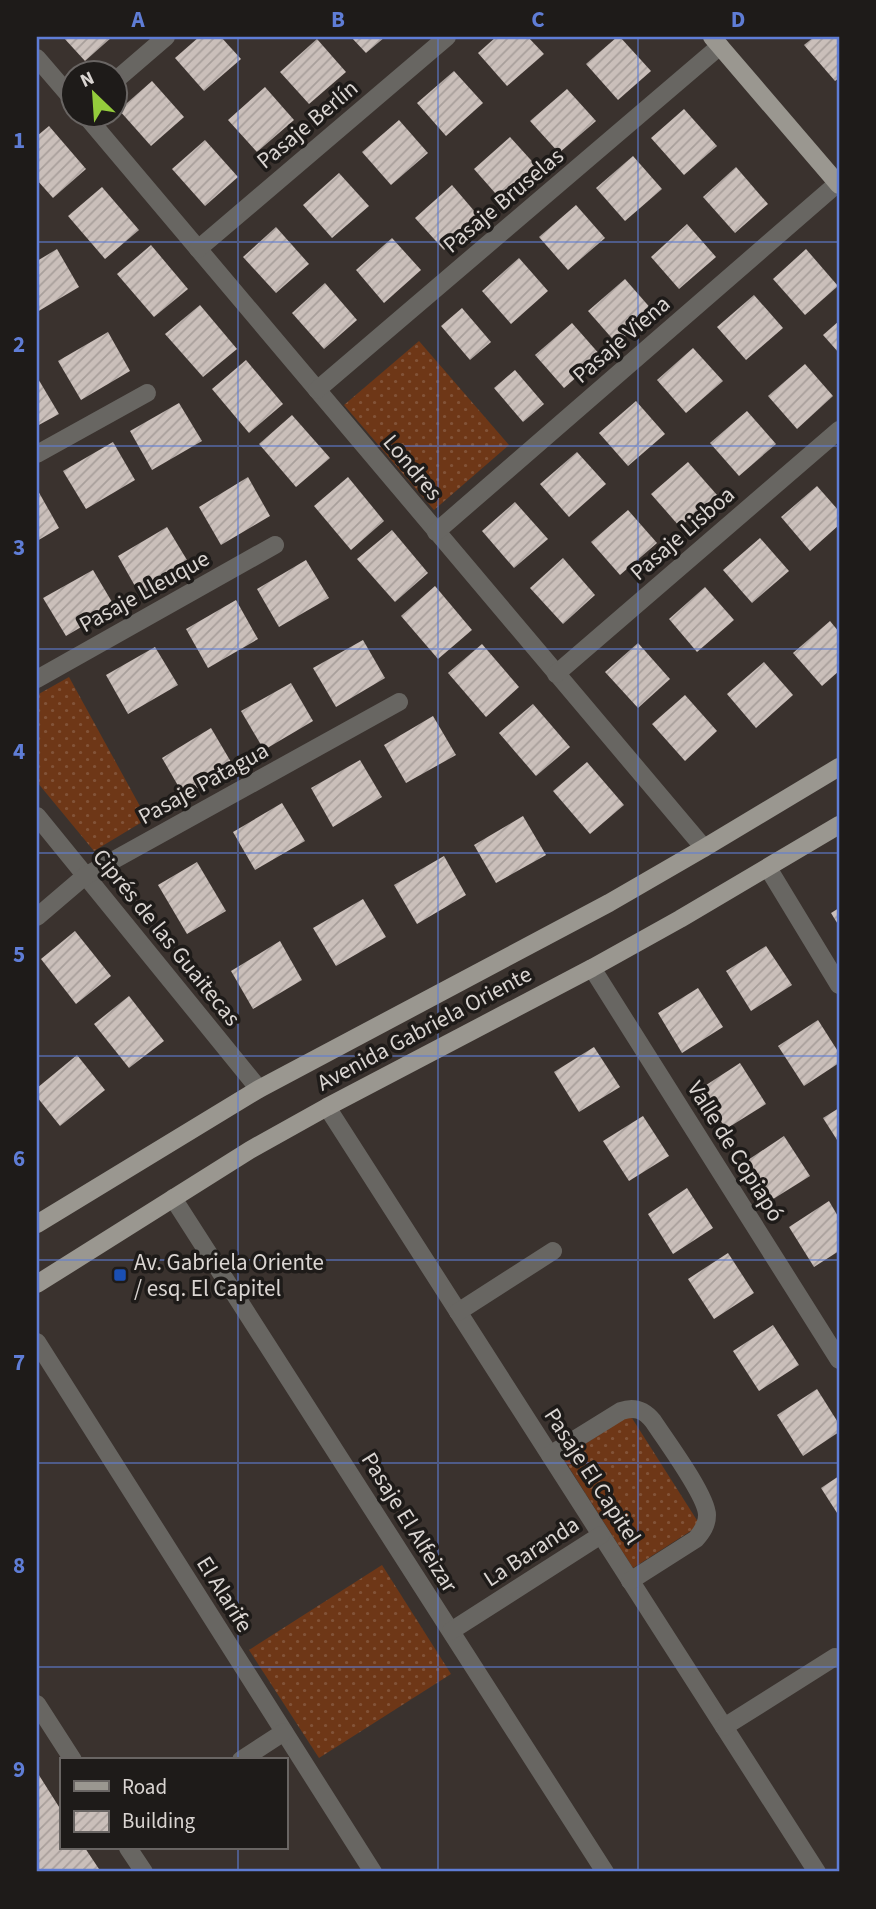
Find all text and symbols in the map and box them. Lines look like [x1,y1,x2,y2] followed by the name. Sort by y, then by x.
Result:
[130,3,145,36] text: A
[331,3,345,36] text: B
[531,3,545,36] text: C
[731,3,745,36] text: D
[60,60,130,130] north arrow
[76,65,99,95] text: N
[249,72,365,177] street label: Pasaje Berlín
[13,124,25,157] text: 1
[436,140,571,261] street label: Pasaje Bruselas
[565,288,677,391] street label: Pasaje Viena
[13,328,25,361] text: 2
[375,427,450,508] street label: Londres
[623,478,742,588] street label: Pasaje Lisboa
[13,531,25,564] text: 3
[73,542,215,641] street label: Pasaje Lleuque
[132,734,274,833] street label: Pasaje Patagua
[13,735,25,768] text: 4
[85,842,249,1033] street label: Ciprés de las Guaitecas
[13,938,25,971] text: 5
[311,958,537,1099] street label: Avenida Gabriela Oriente
[679,1075,792,1228] street label: Valle de Copiapó
[13,1142,25,1175] text: 6
[134,1246,324,1305] place label: Av. Gabriela Oriente / esq. El Capitel
[112,1267,128,1283] marker: Av. Gabriela Oriente / esq. El Capitel
[13,1346,25,1379] text: 7
[536,1401,649,1551] street label: Pasaje El Capitel
[353,1446,466,1600] street label: Pasaje El Alfeizar
[477,1508,586,1595] street label: La Baranda
[13,1549,25,1582] text: 8
[188,1550,261,1639] street label: El Alarife
[13,1753,25,1786] text: 9
[60,1758,287,1850] legend
[122,1772,167,1802] text: Road
[122,1806,196,1836] text: Building

